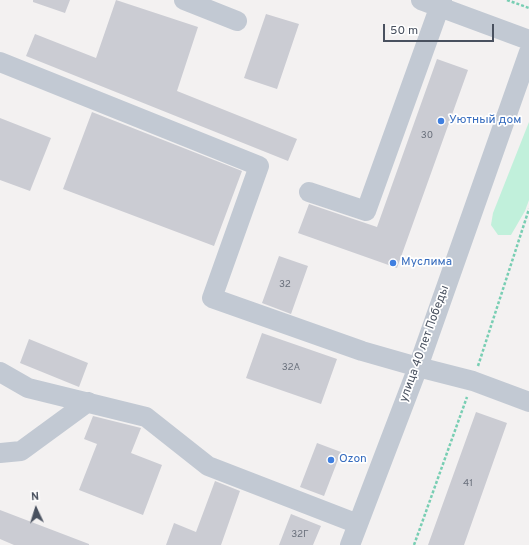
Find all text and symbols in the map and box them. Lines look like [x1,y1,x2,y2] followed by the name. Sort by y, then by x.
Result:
[385,16,496,42] scale bar
[390,23,418,39] text: 50 m
[449,114,521,128] place label: Уютный дом
[436,116,446,126] marker: Уютный дом
[421,130,433,142] house number: 30
[401,256,452,270] place label: Муслима
[388,258,398,268] marker: Муслима
[279,279,291,291] house number: 32
[397,284,453,404] street label: улица 40 лет Победы
[282,362,300,374] house number: 32А
[339,453,367,467] place label: Ozon
[326,455,336,465] marker: Ozon
[463,478,473,490] house number: 41
[16,489,56,529] north arrow
[31,490,40,504] text: N
[291,529,309,541] house number: 32Г

